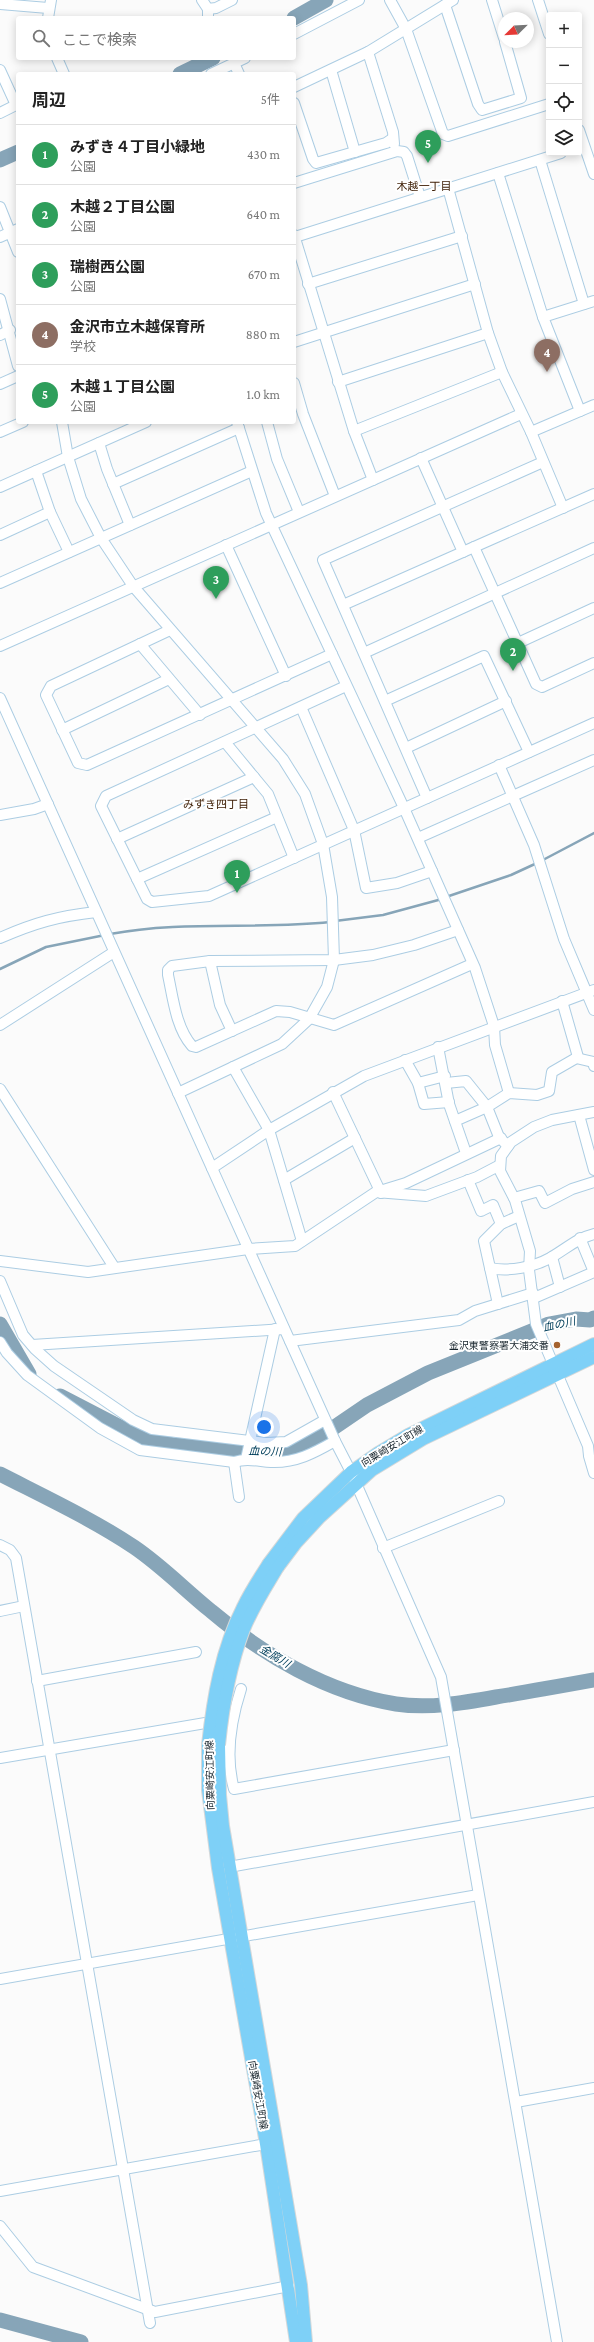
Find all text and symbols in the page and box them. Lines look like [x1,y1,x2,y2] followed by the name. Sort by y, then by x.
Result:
[498,12,534,48] north arrow
[546,12,582,156] map controls
[546,12,582,48] button: +
[16,16,296,60] search box
[30,27,52,49] icon: search
[62,32,137,48] text: ここで検索
[546,48,582,84] button: −
[546,84,582,120] button: locate
[32,91,66,110] text: 周辺
[261,92,280,107] text: 5件
[546,120,582,156] button: layers
[415,130,441,163] pin: 5
[70,139,205,155] text: みずき４丁目小緑地
[43,147,47,162] text: 1
[247,147,280,162] text: 430 m
[70,159,96,174] text: 公園
[397,180,452,192] district label: 木越一丁目
[70,199,175,215] text: 木越２丁目公園
[42,207,48,222] text: 2
[247,207,280,222] text: 640 m
[70,219,96,234] text: 公園
[70,259,145,275] text: 瑞樹西公園
[42,267,48,282] text: 3
[248,267,280,282] text: 670 m
[70,279,96,294] text: 公園
[70,319,205,335] text: 金沢市立木越保育所
[41,327,49,342] text: 4
[246,327,280,342] text: 880 m
[70,339,96,354] text: 学校
[534,339,560,372] pin: 4
[70,379,175,395] text: 木越１丁目公園
[42,387,48,402] text: 5
[247,387,280,402] text: 1.0 km
[70,399,96,414] text: 公園
[203,566,229,599] pin: 3
[500,638,526,671] pin: 2
[183,798,249,810] district label: みずき四丁目
[224,860,250,893] pin: 1
[542,1314,577,1333] water label: 血の川
[449,1340,549,1351] place label: 金沢東警察署大浦交番
[552,1340,562,1350] marker: 金沢東警察署大浦交番
[254,1417,274,1437] your location
[359,1423,425,1469] street label: 向粟崎安江町線
[248,1444,283,1458] water label: 血の川
[258,1642,293,1670] water label: 金腐川
[204,1740,216,1810] street label: 向粟崎安江町線
[247,2060,269,2130] street label: 向粟崎安江町線

